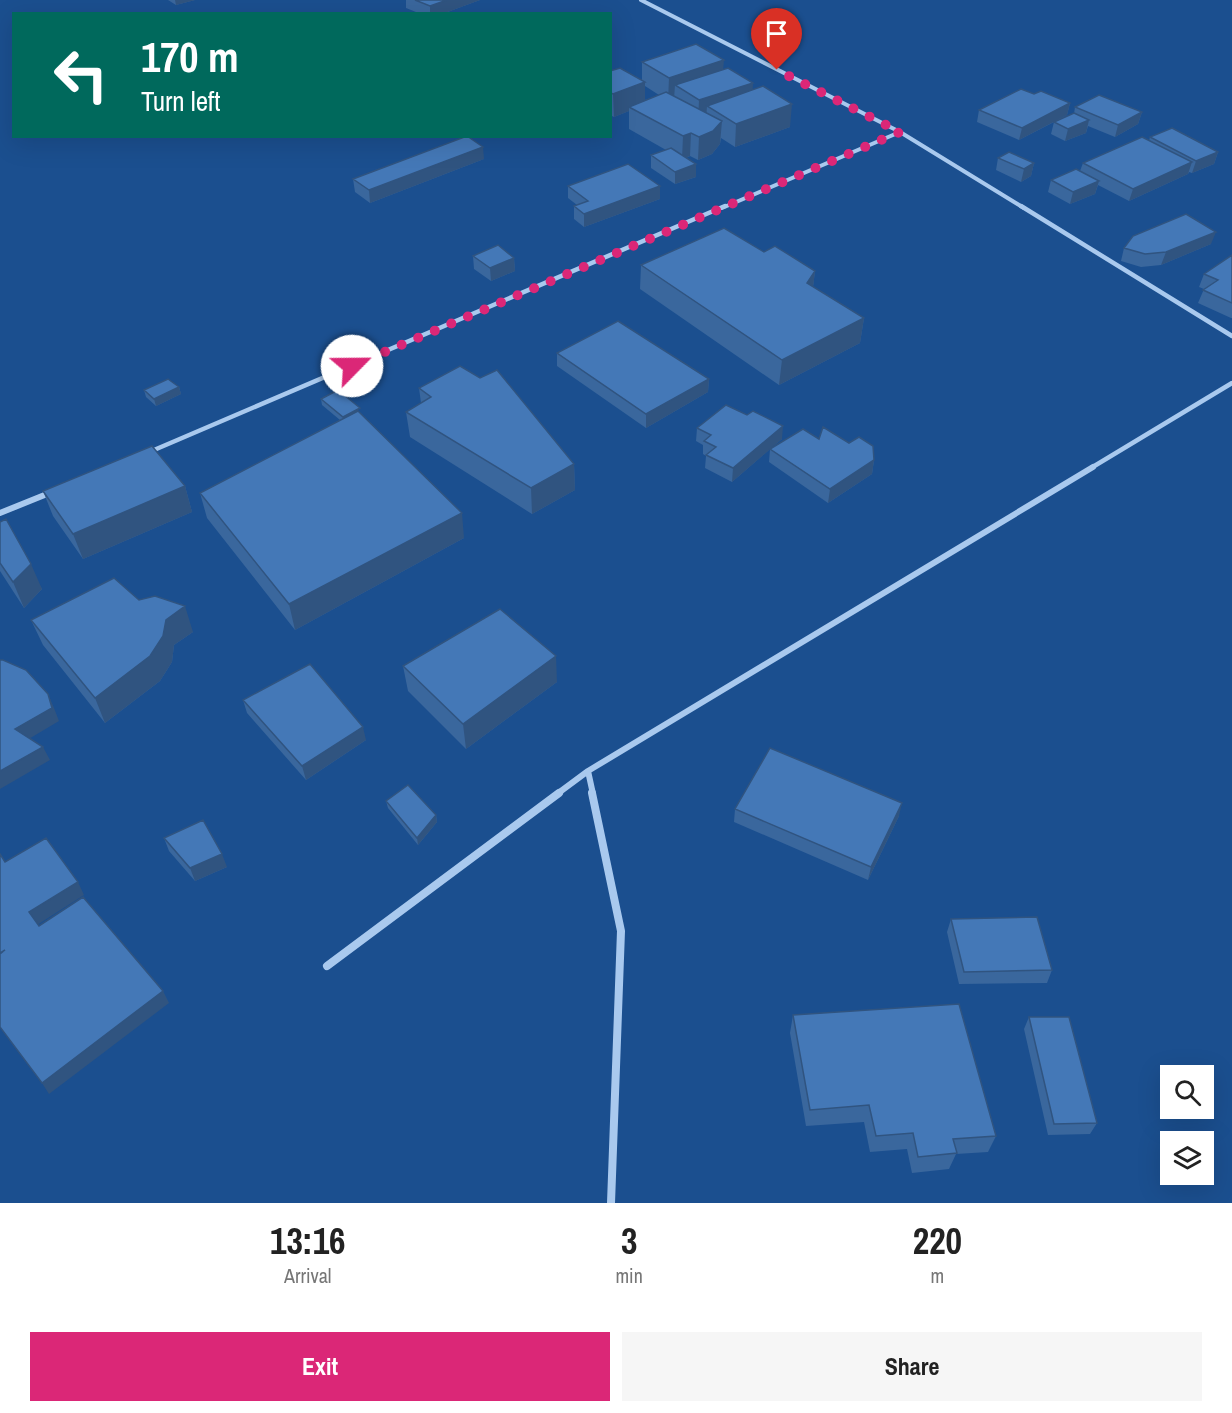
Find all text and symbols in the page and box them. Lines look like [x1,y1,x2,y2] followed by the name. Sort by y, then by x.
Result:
[751,8,802,70] pin
[760,17,793,50] icon: arrive
[141,29,239,85] text: 170 m
[42,36,120,114] icon: left
[141,83,220,119] text: Turn left
[320,334,384,398] position arrow
[1160,1065,1214,1185] map controls
[1160,1065,1214,1119] button: search
[1160,1131,1214,1185] button: layers
[270,1217,345,1265] text: 13:16
[621,1217,637,1265] text: 3
[913,1217,962,1265] text: 220
[284,1262,331,1289] text: Arrival
[615,1262,643,1289] text: min
[931,1262,944,1289] text: m
[30,1332,610,1401] button: Exit
[622,1332,1202,1401] button: Share

